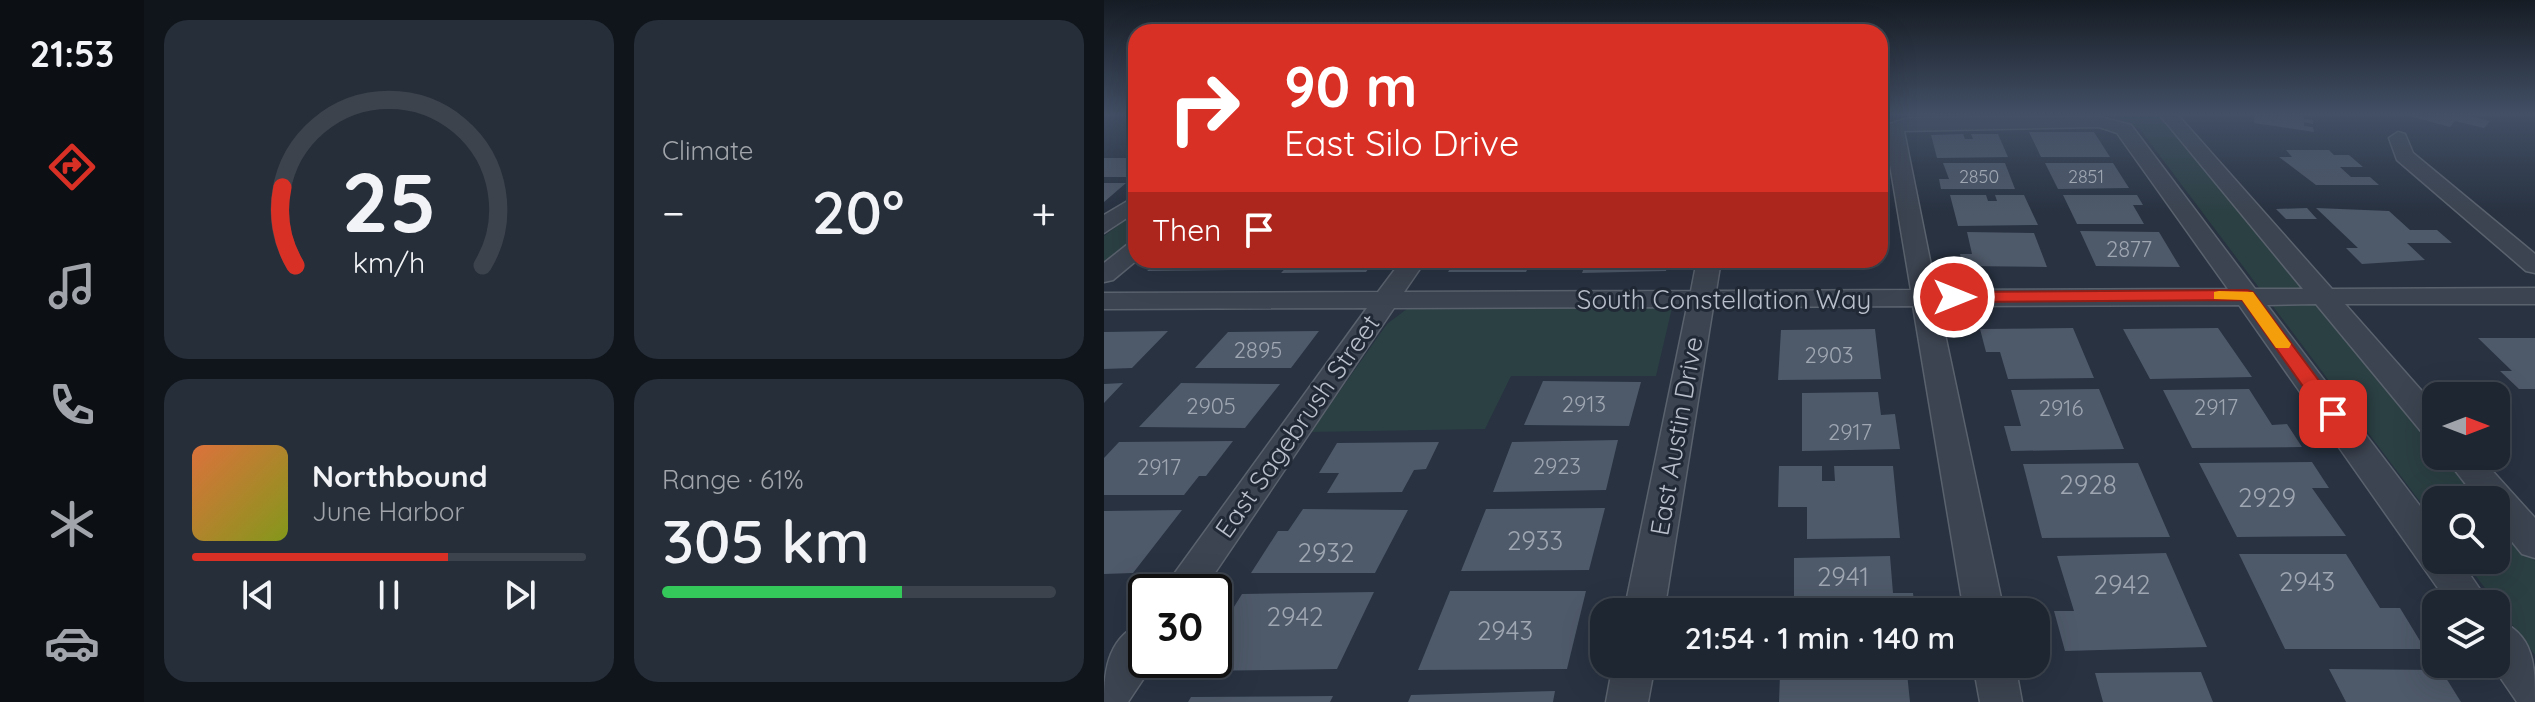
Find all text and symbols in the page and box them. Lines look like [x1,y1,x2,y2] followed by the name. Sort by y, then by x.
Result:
[30,31,114,76] text: 21:53
[1284,51,1418,121] text: 90 m
[1152,56,1256,160] icon: right
[1284,120,1519,165] text: East Silo Drive
[662,134,753,167] text: Climate
[44,139,100,195] icon: directions
[341,148,437,252] text: 25
[1959,165,1999,188] house number: 2850
[2068,165,2104,188] house number: 2851
[812,174,904,249] text: 20°
[662,185,685,240] text: −
[1031,185,1056,240] text: +
[1237,208,1281,252] icon: arrive
[1152,211,1221,249] text: Then
[2106,235,2152,263] house number: 2877
[353,244,425,280] text: km/h
[1912,255,1996,339] position arrow
[44,258,100,314] icon: music
[1577,283,1871,316] street label: South Constellation Way
[1207,308,1387,544] street label: East Sagebrush Street
[1642,334,1710,538] street label: East Austin Drive
[1234,336,1282,364] house number: 2895
[1804,341,1854,369] house number: 2903
[44,377,100,433] icon: phone
[2299,380,2367,448] pin
[2422,382,2510,470] north arrow
[2422,382,2510,678] map controls
[1562,390,1606,418] house number: 2913
[1186,392,1236,420] house number: 2905
[2311,392,2355,436] icon: arrive
[2194,393,2238,421] house number: 2917
[2039,394,2083,422] house number: 2916
[1828,418,1872,446] house number: 2917
[1533,452,1581,480] house number: 2923
[1137,453,1181,481] house number: 2917
[312,457,488,495] text: Northbound
[662,463,804,496] text: Range · 61%
[2059,468,2117,501] house number: 2928
[2238,481,2296,514] house number: 2929
[2422,486,2510,574] button: search
[312,495,464,528] text: June Harbor
[44,496,100,552] icon: climate
[662,503,870,578] text: 305 km
[1507,524,1563,557] house number: 2933
[1298,536,1354,569] house number: 2932
[1817,560,1869,593] house number: 2941
[2279,565,2335,598] house number: 2943
[2093,568,2151,601] house number: 2942
[236,573,280,617] icon: previous
[367,573,411,617] icon: pause
[498,573,542,617] icon: next
[1128,574,1232,678] speed limit sign: 30
[2422,590,2510,678] button: layers
[1266,600,1324,633] house number: 2942
[1477,614,1533,647] house number: 2943
[44,615,100,671] icon: car
[1685,619,1955,657] text: 21:54 · 1 min · 140 m

